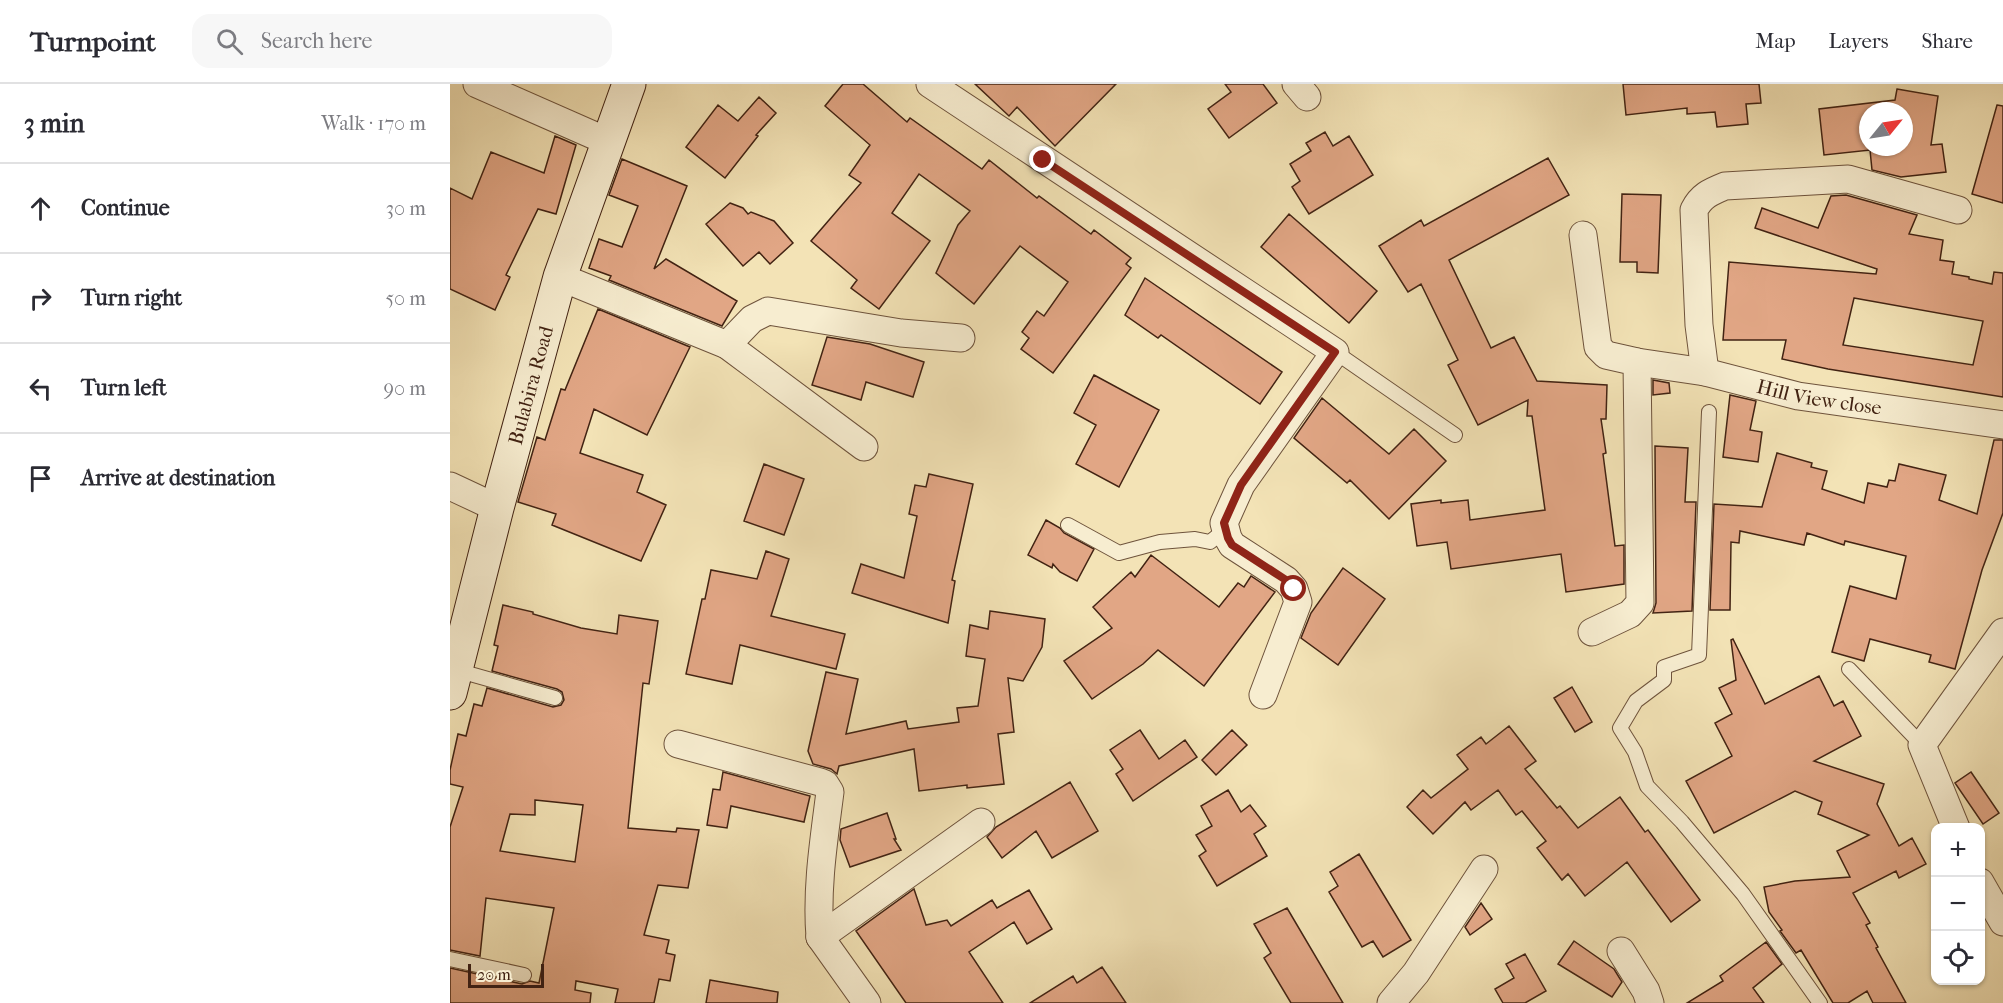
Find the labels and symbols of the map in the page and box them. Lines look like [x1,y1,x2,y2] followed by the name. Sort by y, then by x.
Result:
[1859,102,1913,156] north arrow
[1029,146,1055,172] route end
[503,322,558,447] street label: Bulabira Road
[1754,374,1883,419] street label: Hill View close
[1280,575,1306,601] route start
[468,961,544,988] scale bar

